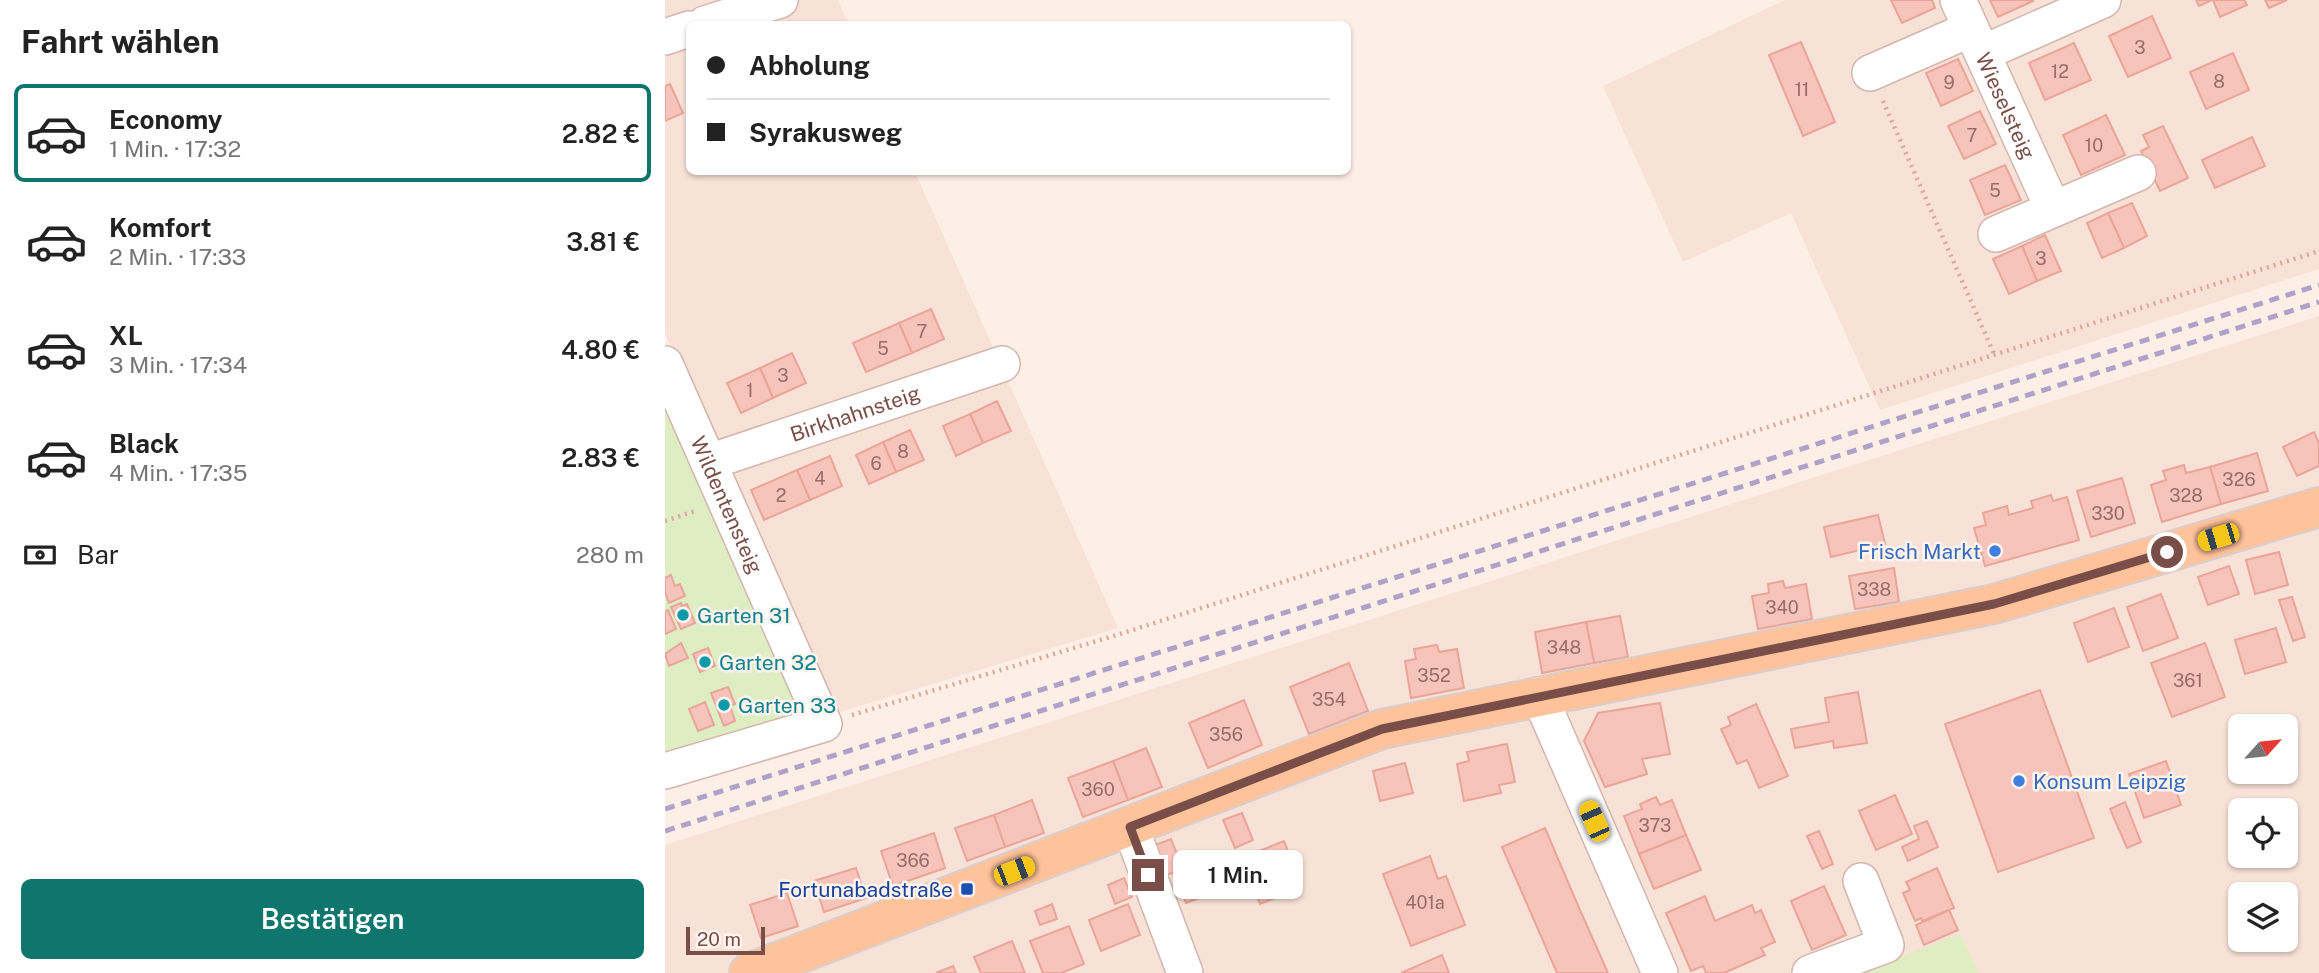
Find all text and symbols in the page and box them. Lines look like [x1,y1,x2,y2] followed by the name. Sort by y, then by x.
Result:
[21,23,220,60] text: Fahrt wählen
[2134,37,2146,58] house number: 3
[1971,48,2041,163] street label: Wieselsteig
[749,50,870,81] text: Abholung
[2051,61,2069,82] house number: 12
[2213,71,2225,92] house number: 8
[1943,72,1955,93] house number: 9
[1795,79,1809,100] house number: 11
[25,102,88,165] icon: car
[109,104,222,135] text: Economy
[749,117,902,148] text: Syrakusweg
[562,118,640,149] text: 2.82 €
[1967,125,1977,146] house number: 7
[109,135,241,162] text: 1 Min. · 17:32
[2085,135,2103,156] house number: 10
[1989,180,2001,201] house number: 5
[25,210,88,273] icon: car
[109,212,211,243] text: Komfort
[566,226,640,257] text: 3.81 €
[109,243,246,270] text: 2 Min. · 17:33
[2035,248,2047,269] house number: 3
[25,318,88,381] icon: car
[109,320,143,351] text: XL
[917,321,927,342] house number: 7
[561,334,640,365] text: 4.80 €
[877,338,889,359] house number: 5
[109,351,247,378] text: 3 Min. · 17:34
[777,365,789,386] house number: 3
[746,380,754,401] house number: 1
[787,380,923,447] street label: Birkhahnsteig
[25,426,88,489] icon: car
[109,428,179,459] text: Black
[686,432,768,577] street label: Wildentensteig
[897,441,909,462] house number: 8
[561,442,640,473] text: 2.83 €
[870,453,882,474] house number: 6
[109,459,247,486] text: 4 Min. · 17:35
[814,468,826,489] house number: 4
[2222,469,2256,490] house number: 326
[776,485,786,506] house number: 2
[2169,485,2203,506] house number: 328
[2091,503,2125,524] house number: 330
[2195,521,2242,553] car
[21,536,59,574] icon: cash
[2151,536,2183,568] route start
[77,539,119,570] text: Bar
[1858,539,1981,564] place label: Frisch Markt
[576,541,644,568] text: 280 m
[1987,543,2003,559] marker: Frisch Markt
[1857,579,1891,600] house number: 338
[1765,597,1799,618] house number: 340
[697,603,791,628] place label: Garten 31
[675,607,691,623] marker: Garten 31
[1547,637,1581,658] house number: 348
[719,650,817,675] place label: Garten 32
[697,654,713,670] marker: Garten 32
[1417,665,1451,686] house number: 352
[2173,670,2203,691] house number: 361
[1312,689,1346,710] house number: 354
[738,693,836,718] place label: Garten 33
[716,697,732,713] marker: Garten 33
[2228,714,2298,784] north arrow
[2228,714,2298,952] map controls
[1209,724,1243,745] house number: 356
[2033,769,2186,794] place label: Konsum Leipzig
[2011,773,2027,789] marker: Konsum Leipzig
[1081,779,1115,800] house number: 360
[1576,798,1613,844] car
[2228,798,2298,868] button: locate
[1639,815,1671,836] house number: 373
[896,850,930,871] house number: 366
[1173,850,1302,900] callout: 1 Min.
[991,854,1038,888] car
[1132,859,1164,891] route end
[1207,861,1269,888] text: 1 Min.
[778,877,953,902] place label: Fortunabadstraße
[21,879,644,959] button: Bestätigen
[959,881,975,897] marker: Fortunabadstraße
[2228,882,2298,952] button: layers
[1405,892,1445,913] house number: 401a
[686,924,765,956] scale bar
[697,928,741,950] text: 20 m

